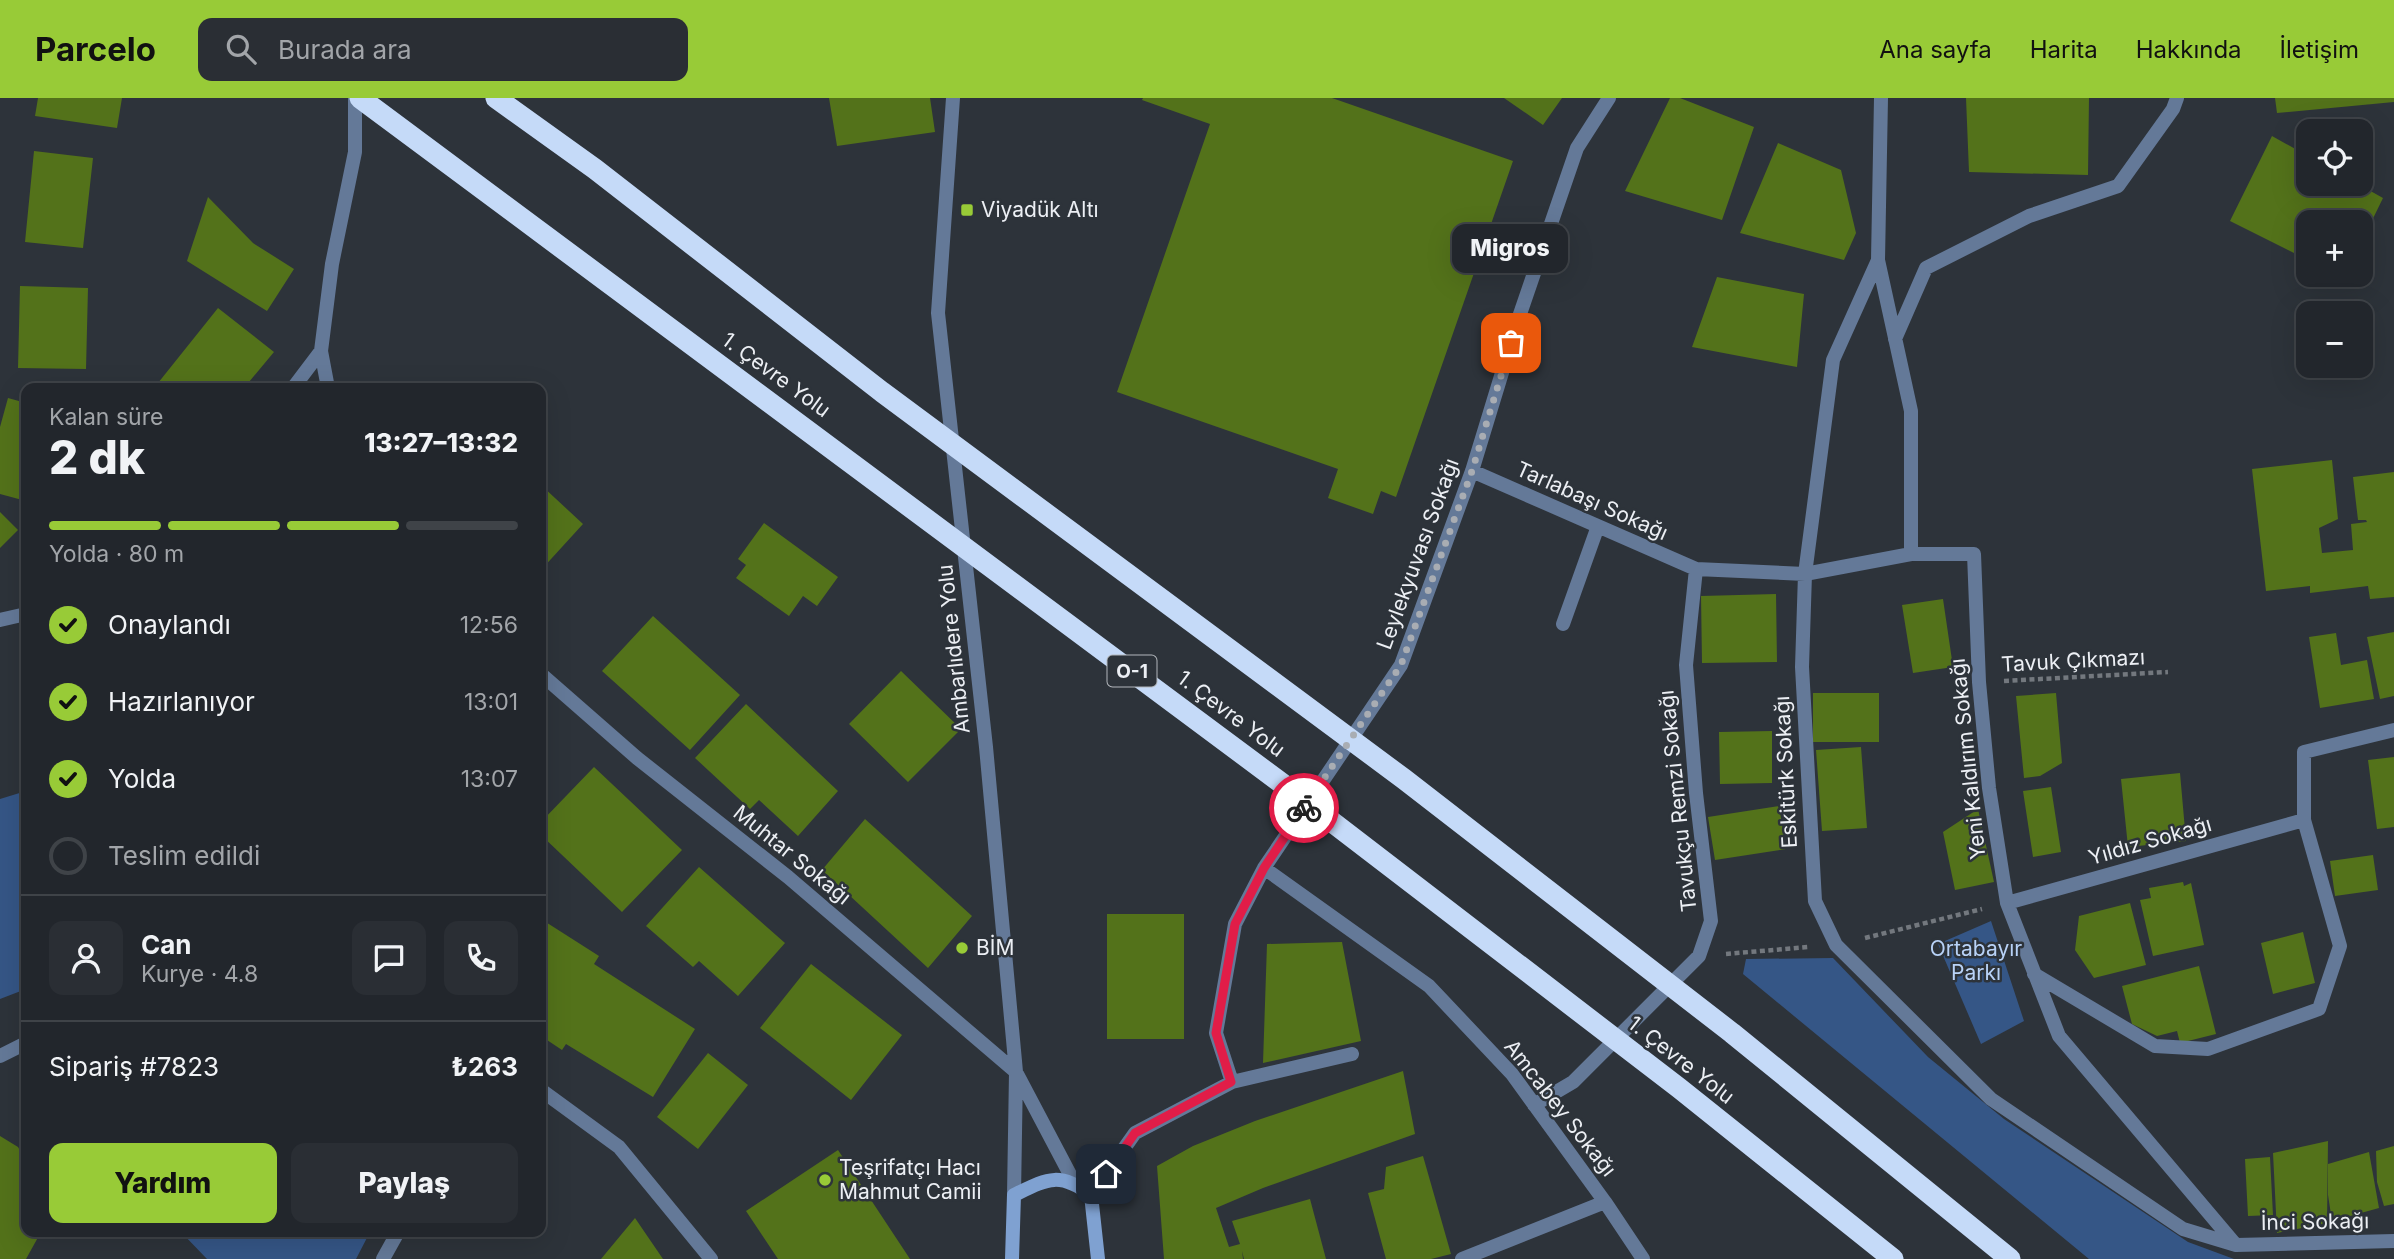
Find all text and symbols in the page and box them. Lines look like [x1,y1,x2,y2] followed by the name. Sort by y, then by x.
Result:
[198,18,688,81] search box
[35,29,156,69] text: Parcelo
[222,30,260,68] icon: search
[278,34,412,65] text: Burada ara
[1879,35,1992,64] text: Ana sayfa
[2030,35,2098,64] text: Harita
[2136,35,2242,64] text: Hakkında
[2280,35,2359,64] text: İletişim
[2296,119,2373,378] map controls
[2296,119,2373,196] button: locate
[981,197,1099,222] place label: Viyadük Altı
[959,202,975,218] marker: Viyadük Altı
[2296,210,2373,287] button: +
[1453,224,1569,273] callout: Migros
[1470,234,1550,262] text: Migros
[2296,301,2373,378] button: −
[1481,313,1541,373] pin
[1492,324,1530,362] icon: bag
[717,327,835,422] street label: 1. Çevre Yolu
[49,403,163,431] text: Kalan süre
[364,427,518,458] text: 13:27–13:32
[49,429,145,485] text: 2 dk
[1371,455,1464,653] street label: Leylekyuvası Sokağı
[1513,456,1672,545] street label: Tarlabaşı Sokağı
[49,540,184,568] text: Yolda · 80 m
[932,563,975,735] street label: Ambarlıdere Yolu
[49,606,87,644] icon: check
[108,609,231,640] text: Onaylandı
[460,611,518,639] text: 12:56
[2000,644,2146,677] street label: Tavuk Çıkmazı
[1108,656,1156,686] road number: O-1
[1945,657,1991,861] street label: Yeni Kaldırım Sokağı
[1173,665,1290,762] street label: 1. Çevre Yolu
[49,683,87,721] icon: check
[108,686,255,717] text: Hazırlanıyor
[464,688,518,716] text: 13:01
[1653,689,1702,913] street label: Tavukçu Remzi Sokağı
[1769,695,1802,849] street label: Eskitürk Sokağı
[49,760,87,798] icon: check
[108,763,176,794] text: Yolda
[461,765,518,793] text: 13:07
[1269,773,1339,843] courier
[1285,789,1323,827] icon: bike
[729,800,856,910] street label: Muhtar Sokağı
[2086,811,2214,870] street label: Yıldız Sokağı
[108,840,260,871] text: Teslim edildi
[49,921,123,995] button: person
[352,921,426,995] button: chat
[444,921,518,995] button: phone
[141,929,192,960] text: Can
[976,934,1014,960] place label: BİM
[1930,936,2022,985] park label: Ortabayır Parkı
[954,940,970,956] marker: BİM
[141,960,258,988] text: Kurye · 4.8
[1623,1010,1739,1109] street label: 1. Çevre Yolu
[1499,1034,1622,1181] street label: Amcabey Sokağı
[49,1051,219,1082] text: Sipariş #7823
[451,1051,518,1082] text: ₺263
[49,1143,277,1223] button: Yardım
[291,1143,518,1223] button: Paylaş
[1076,1144,1136,1204] pin
[839,1155,981,1204] place label: Teşrifatçı Hacı Mahmut Camii
[1087,1155,1125,1193] icon: home
[817,1172,833,1188] marker: Teşrifatçı Hacı Mahmut Camii
[2261,1207,2369,1235] street label: İnci Sokağı

